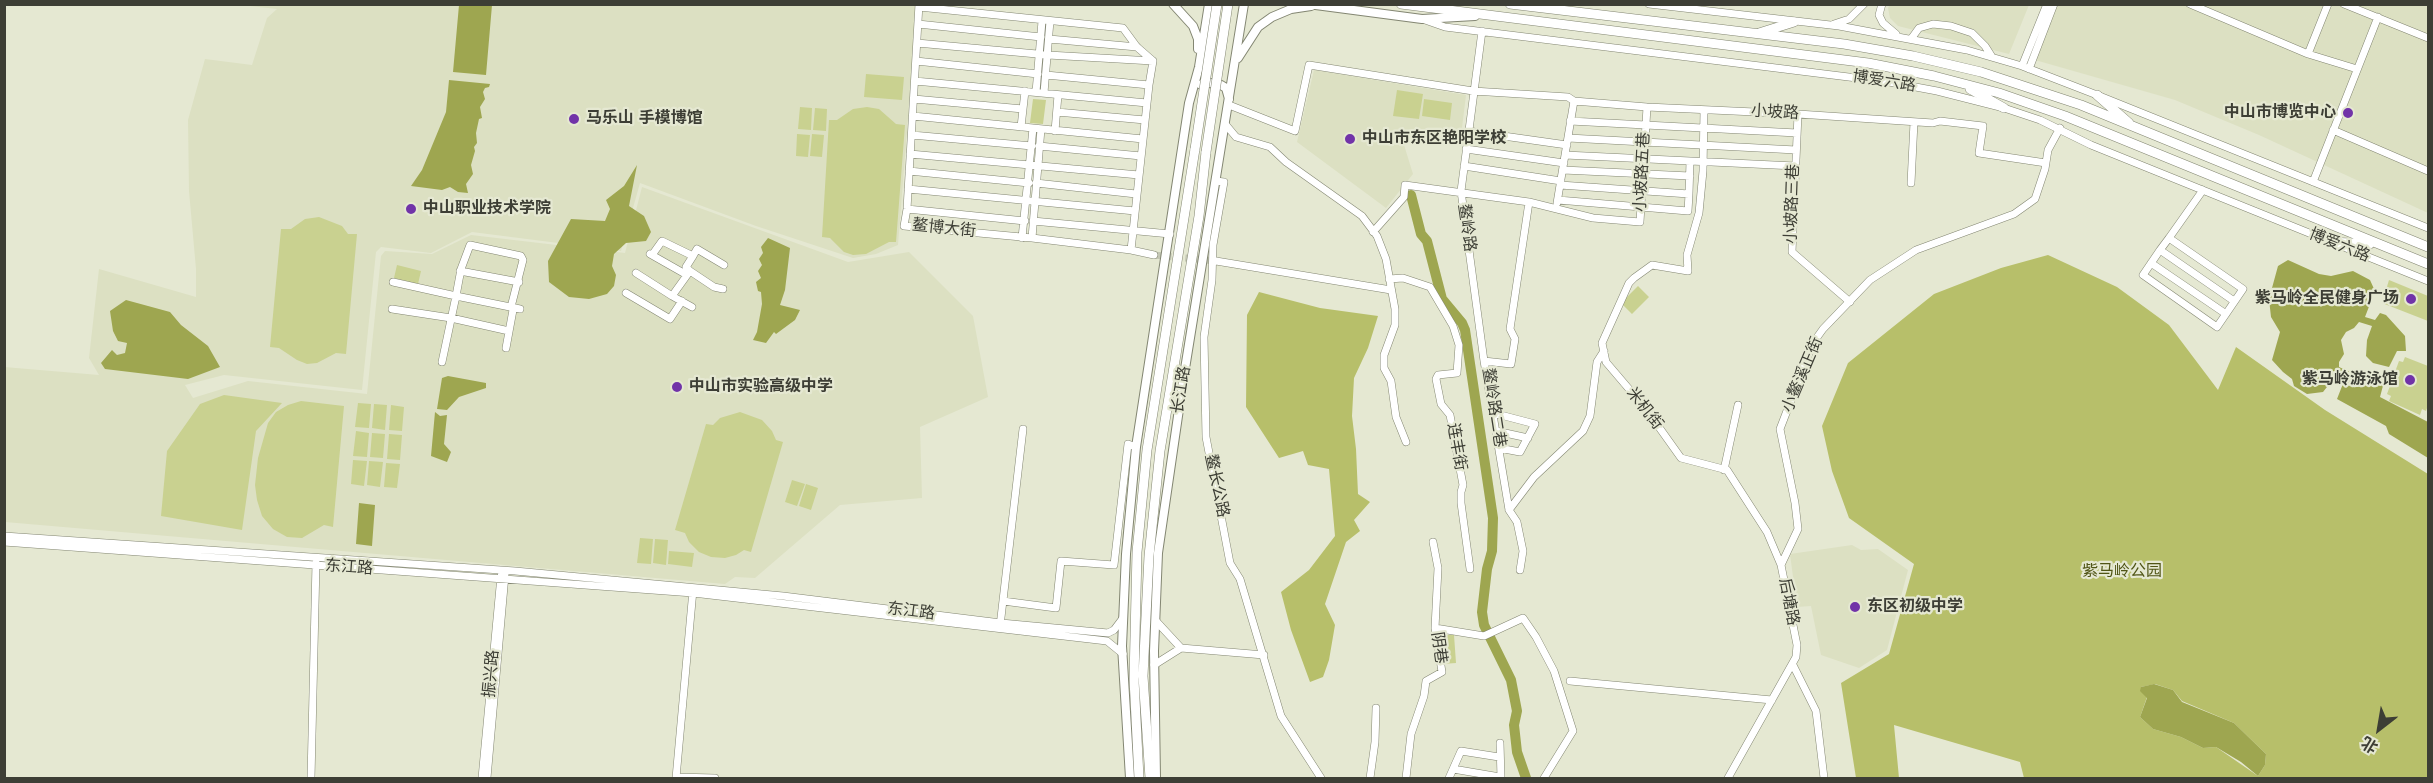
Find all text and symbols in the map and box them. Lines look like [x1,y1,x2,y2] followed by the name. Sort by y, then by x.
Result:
[1851,68,1917,96] street label: 博爱六路
[1751,102,1799,124] street label: 小坡路
[2224,103,2336,123] place label: 中山市博览中心
[2341,106,2355,120] marker: 中山市博览中心
[586,109,703,129] place label: 马乐山 手模博馆
[567,112,581,126] marker: 马乐山 手模博馆
[1362,129,1506,149] place label: 中山市东区艳阳学校
[1343,132,1357,146] marker: 中山市东区艳阳学校
[1631,132,1655,212] street label: 小坡路五巷
[1782,164,1804,244] street label: 小坡路三巷
[423,199,551,219] place label: 中山职业技术学院
[404,202,418,216] marker: 中山职业技术学院
[1453,203,1479,253] street label: 鳌岭路
[911,216,977,242] street label: 鳌博大街
[2306,225,2372,267] street label: 博爱六路
[2255,289,2399,309] place label: 紫马岭全民健身广场
[2404,292,2418,306] marker: 紫马岭全民健身广场
[1779,334,1827,416] street label: 小鳌溪正街
[1169,365,1195,415] street label: 长江路
[1477,367,1509,449] street label: 鳌岭路二巷
[2302,370,2398,390] place label: 紫马岭游泳馆
[2403,373,2417,387] marker: 紫马岭游泳馆
[689,377,833,397] place label: 中山市实验高级中学
[670,380,684,394] marker: 中山市实验高级中学
[1622,384,1666,434] street label: 米机街
[1442,422,1470,472] street label: 连丰街
[1200,453,1232,519] street label: 鳌长公路
[324,557,374,579] street label: 东江路
[2082,562,2162,582] park label: 紫马岭公园
[1774,577,1802,627] street label: 后塘路
[1867,597,1963,617] place label: 东区初级中学
[886,600,936,624] street label: 东江路
[1848,600,1862,614] marker: 东区初级中学
[1426,631,1450,665] street label: 阴巷
[480,649,504,699] street label: 振兴路
[2349,699,2409,759] north arrow
[2357,731,2382,759] text: 北

